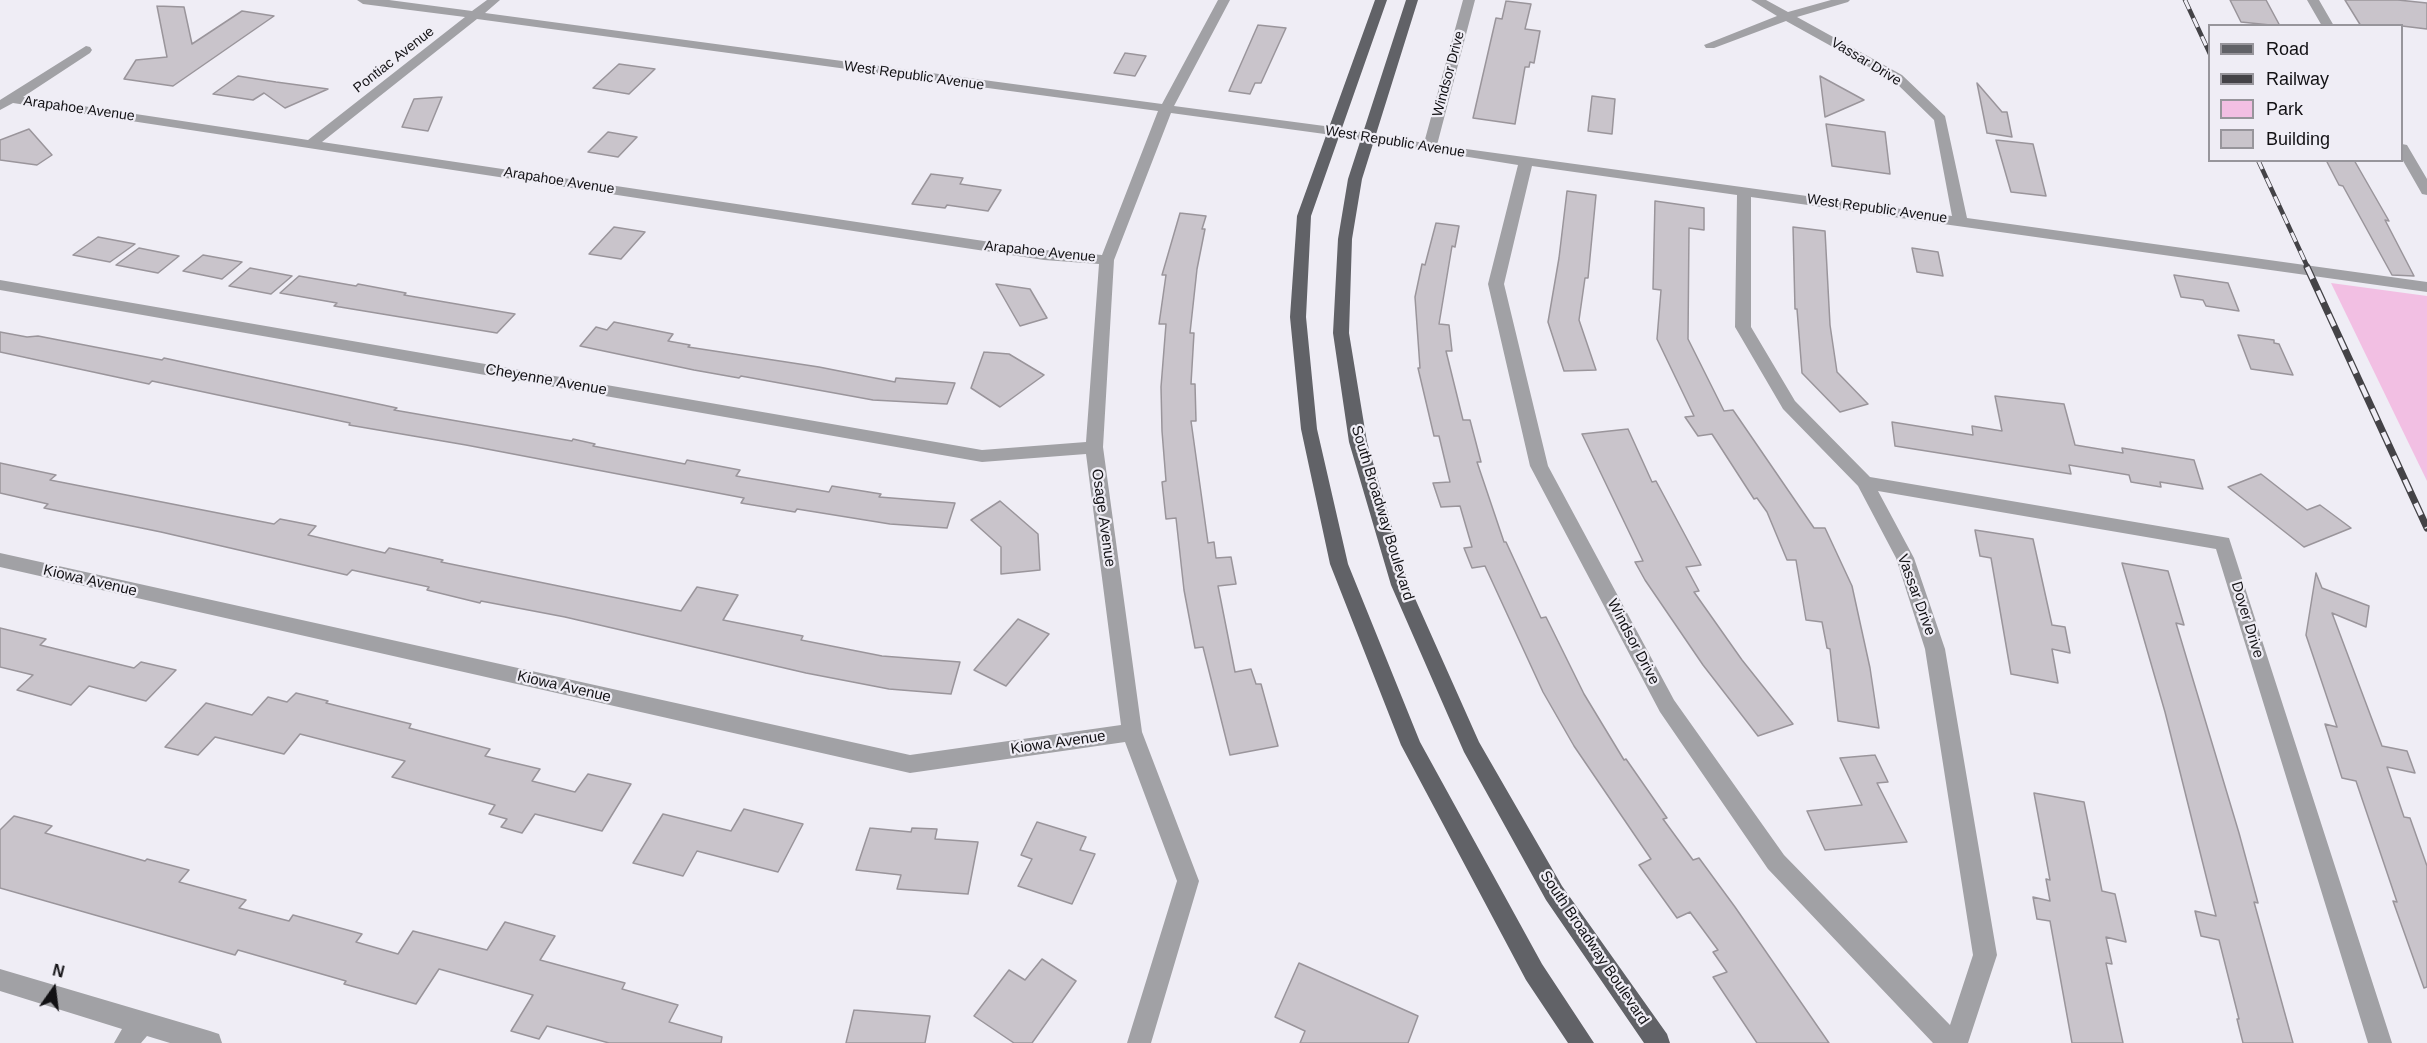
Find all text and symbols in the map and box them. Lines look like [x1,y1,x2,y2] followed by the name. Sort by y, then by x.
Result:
[350,23,438,97] street label: Pontiac Avenue
[2208,24,2403,162] legend
[1430,29,1468,119] street label: Windsor Drive
[1828,34,1904,90] street label: Vassar Drive
[2266,39,2309,59] text: Road
[843,58,985,94] street label: West Republic Avenue
[2266,69,2329,89] text: Railway
[22,93,136,125] street label: Arapahoe Avenue
[2266,99,2303,119] text: Park
[1324,123,1466,161] street label: West Republic Avenue
[2266,129,2330,149] text: Building
[502,164,616,198] street label: Arapahoe Avenue
[1806,191,1948,227] street label: West Republic Avenue
[984,238,1096,266] street label: Arapahoe Avenue
[484,360,608,400] street label: Cheyenne Avenue
[1347,423,1417,603] street label: South Broadway Boulevard
[1087,468,1119,568] street label: Osage Avenue
[1893,552,1939,638] street label: Vassar Drive
[41,561,139,601] street label: Kiowa Avenue
[2227,580,2267,660] street label: Dover Drive
[1603,596,1663,688] street label: Windsor Drive
[515,667,613,707] street label: Kiowa Avenue
[1009,727,1107,759] street label: Kiowa Avenue
[1536,868,1652,1028] street label: South Broadway Boulevard
[24,959,84,1019] north arrow
[51,961,66,981] text: N

